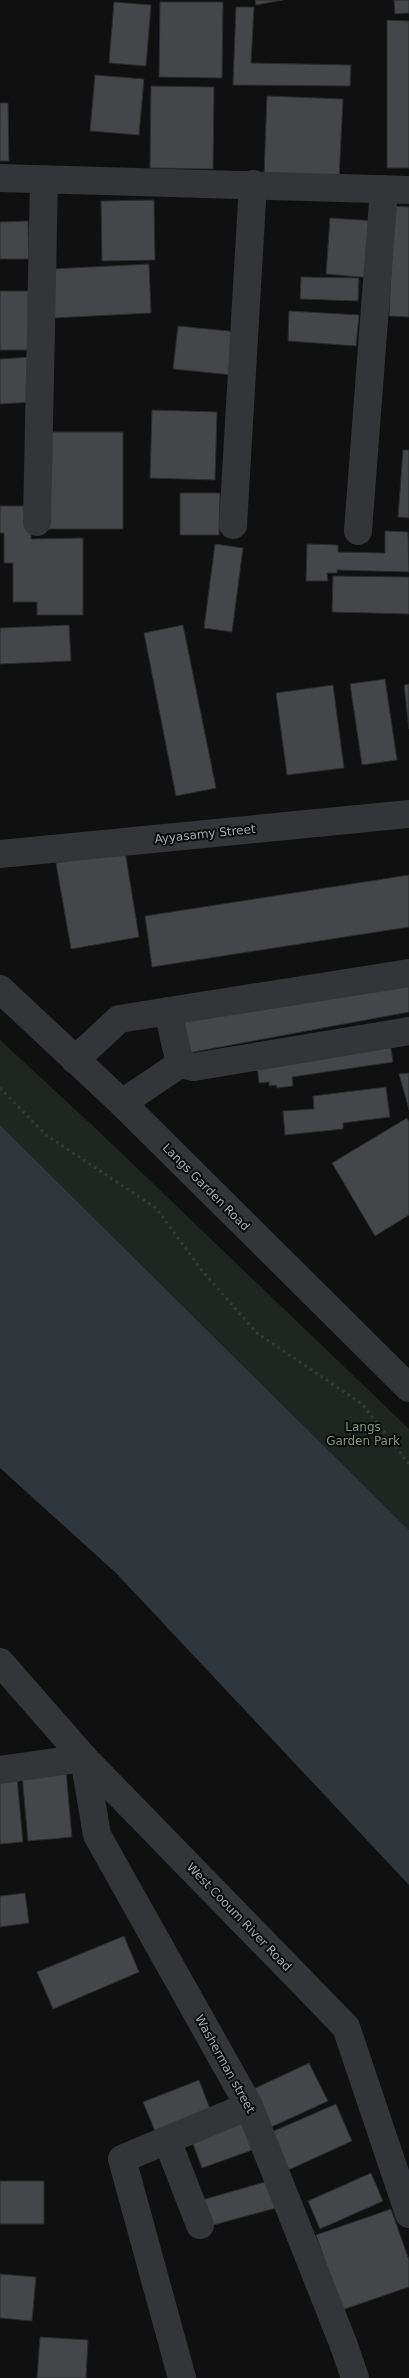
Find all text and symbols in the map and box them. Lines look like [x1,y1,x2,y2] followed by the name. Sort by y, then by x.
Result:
[154,822,257,846] street label: Ayyasamy Street
[160,1141,252,1233] street label: Langs Garden Road
[326,1420,400,1448] park label: Langs Garden Park
[184,1860,294,1974] street label: West Cooum River Road
[192,2013,258,2116] street label: Washerman street

